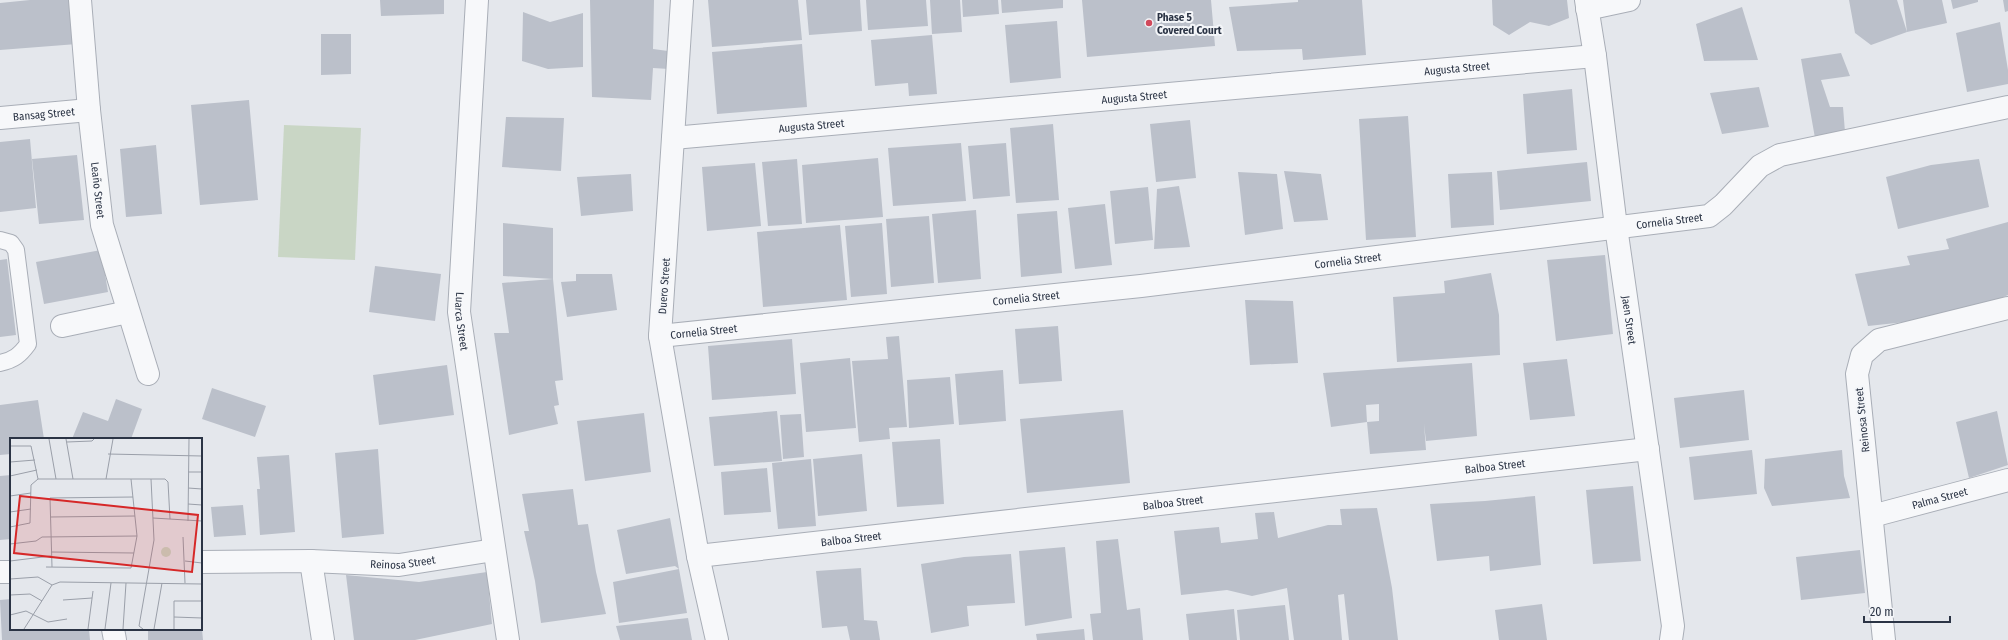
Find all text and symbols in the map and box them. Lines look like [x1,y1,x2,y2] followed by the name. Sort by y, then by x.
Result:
[1157,11,1222,37] place label: Phase 5 Covered Court
[1144,18,1154,28] marker: Phase 5 Covered Court
[1424,59,1491,78] street label: Augusta Street
[1101,88,1168,107] street label: Augusta Street
[12,105,76,124] street label: Bansag Street
[778,117,845,136] street label: Augusta Street
[88,161,107,219] street label: Leaño Street
[1635,211,1704,232] street label: Cornelia Street
[1314,250,1382,272] street label: Cornelia Street
[656,257,673,315] street label: Duero Street
[992,288,1060,308] street label: Cornelia Street
[452,292,471,352] street label: Luarca Street
[1619,295,1639,346] street label: Jaen Street
[670,322,738,342] street label: Cornelia Street
[1853,386,1872,453] street label: Reinosa Street
[10,438,202,630] inset map
[1464,457,1526,477] street label: Balboa Street
[1911,485,1969,512] street label: Palma Street
[1142,493,1204,513] street label: Balboa Street
[820,529,882,549] street label: Balboa Street
[370,553,437,572] street label: Reinosa Street
[1864,598,1950,624] scale bar
[1870,605,1894,619] text: 20 m

